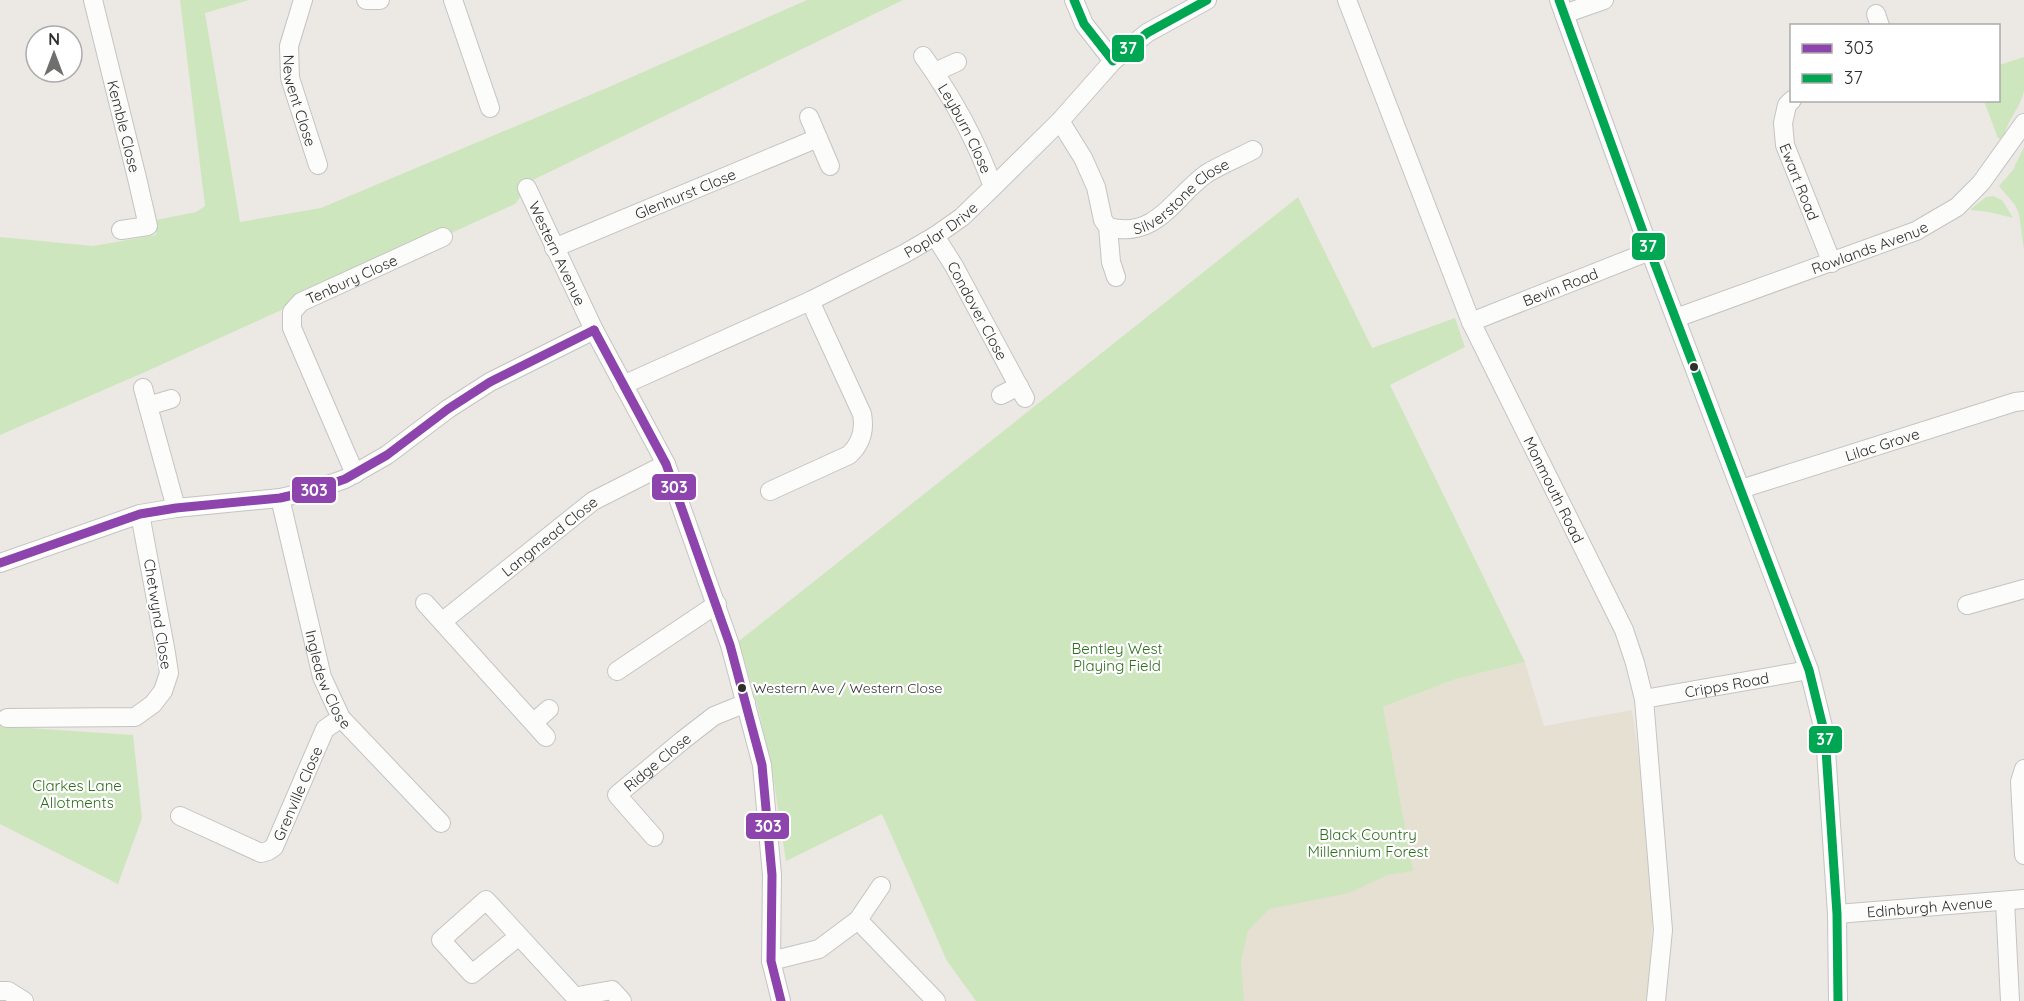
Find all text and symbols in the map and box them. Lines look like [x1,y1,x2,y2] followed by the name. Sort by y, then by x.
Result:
[24,24,84,84] north arrow
[1790,24,2000,102] legend
[48,29,60,49] text: N
[1111,34,1145,63] line badge: 37
[1844,36,1874,59] text: 303
[1119,38,1137,58] text: 37
[280,54,321,149] street label: Newent Close
[1844,66,1863,89] text: 37
[104,78,145,174] street label: Kemble Close
[934,80,996,176] street label: Leyburn Close
[1776,140,1823,223] street label: Ewart Road
[1131,154,1232,238] street label: Silverstone Close
[632,164,738,223] street label: Glenhurst Close
[525,198,590,308] street label: Western Avenue
[900,198,981,262] street label: Poplar Drive
[1809,217,1931,278] street label: Rowlands Avenue
[1631,232,1666,261] line badge: 37
[1639,236,1657,256] text: 37
[303,250,400,308] street label: Tenbury Close
[944,258,1012,363] street label: Condover Close
[1520,263,1601,310] street label: Bevin Road
[1688,361,1700,373] unlabelled marker
[1843,424,1922,465] street label: Lilac Grove
[1520,433,1589,546] street label: Monmouth Road
[651,473,697,501] line badge: 303
[291,476,337,504] line badge: 303
[660,477,688,497] text: 303
[300,480,328,500] text: 303
[497,492,601,580] street label: Langmead Close
[140,557,176,671] street label: Chetwynd Close
[302,628,356,733] street label: Ingledew Close
[1071,639,1163,675] park label: Bentley West Playing Field
[1683,668,1770,701] street label: Cripps Road
[753,679,942,697] place label: Western Ave / Western Close
[736,682,748,694] marker: Western Ave / Western Close
[1808,725,1843,754] line badge: 37
[619,728,694,795] street label: Ridge Close
[1816,729,1834,749] text: 37
[268,743,326,844] street label: Grenville Close
[32,776,122,812] park label: Clarkes Lane Allotments
[745,812,790,840] line badge: 303
[754,816,782,836] text: 303
[1307,825,1429,861] park label: Black Country Millennium Forest
[1866,892,1993,921] street label: Edinburgh Avenue

